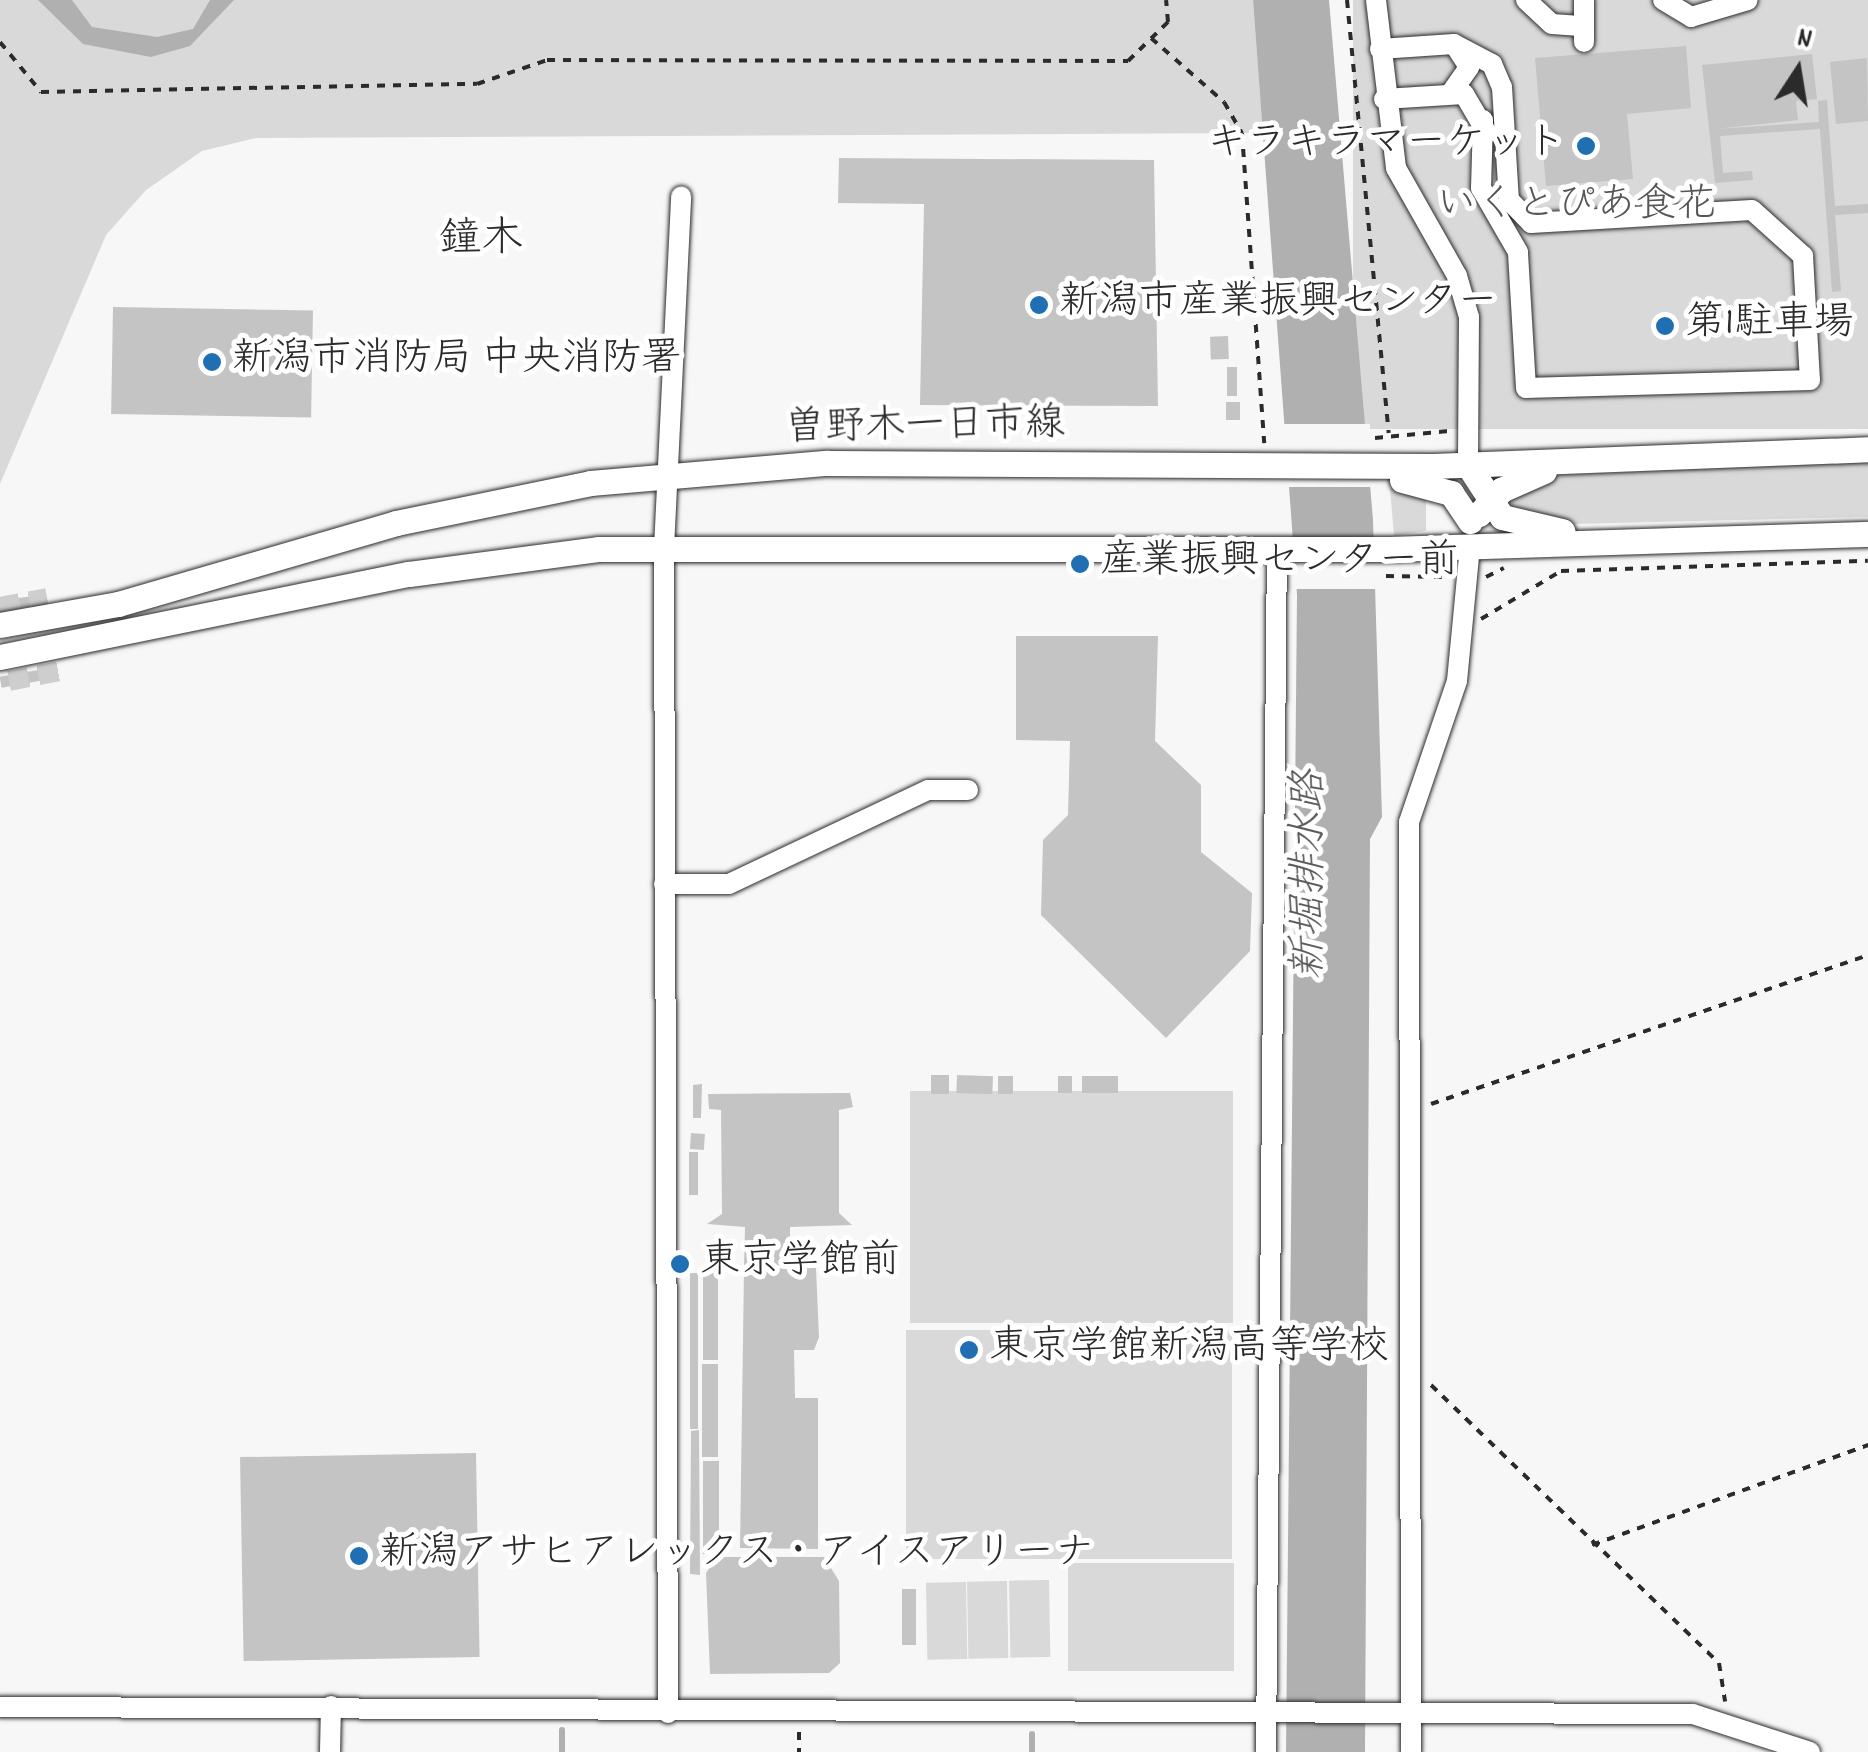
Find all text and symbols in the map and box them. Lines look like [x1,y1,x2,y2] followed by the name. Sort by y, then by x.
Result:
[1748,20,1848,120] north arrow
[1793,20,1815,62] text: N
[1206,122,1566,170] place label: キラキラマーケット
[1575,135,1597,157] marker: キラキラマーケット
[1436,184,1716,232] park label: いくとぴあ食花
[439,217,523,267] district label: 鐘木
[1059,281,1499,329] place label: 新潟市産業振興センター
[1028,294,1050,316] marker: 新潟市産業振興センター
[1685,302,1854,350] place label: 第1駐車場
[1654,315,1676,337] marker: 第1駐車場
[232,338,681,386] place label: 新潟市消防局 中央消防署
[201,351,223,373] marker: 新潟市消防局 中央消防署
[785,403,1065,455] street label: 曽野木一日市線
[1100,540,1460,588] place label: 産業振興センター前
[1069,553,1091,575] marker: 産業振興センター前
[1287,770,1337,980] water label: 新堀排水路
[700,1240,900,1288] place label: 東京学館前
[669,1253,691,1275] marker: 東京学館前
[989,1326,1389,1374] place label: 東京学館新潟高等学校
[958,1339,980,1361] marker: 東京学館新潟高等学校
[379,1532,1099,1580] place label: 新潟アサヒアレックス・アイスアリーナ
[348,1545,370,1567] marker: 新潟アサヒアレックス・アイスアリーナ

